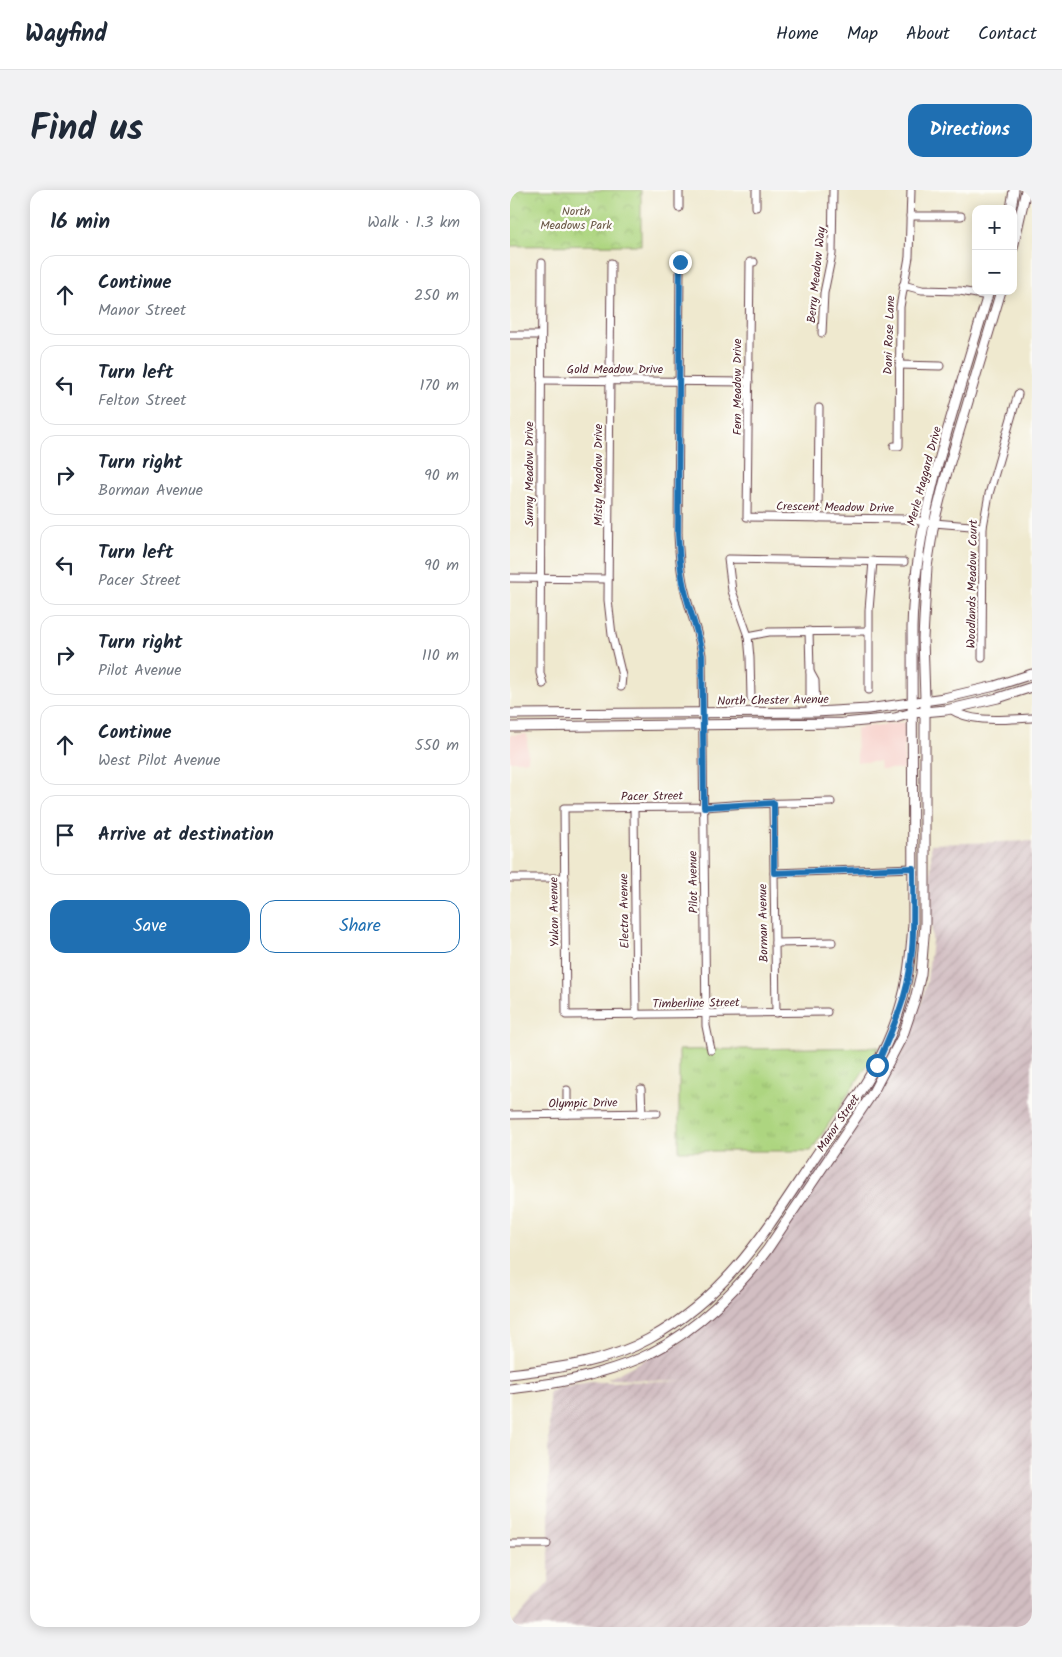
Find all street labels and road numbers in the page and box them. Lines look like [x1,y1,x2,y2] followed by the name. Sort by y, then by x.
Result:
[802,226,831,324] street label: Berry Meadow Way
[879,295,900,375] street label: Dani Rose Lane
[728,338,747,435] street label: Fern Meadow Drive
[567,360,664,379] street label: Gold Meadow Drive
[520,421,539,527] street label: Sunny Meadow Drive
[589,423,608,526] street label: Misty Meadow Drive
[902,424,947,528] street label: Merle Haggard Drive
[776,497,895,518] street label: Crescent Meadow Drive
[962,519,983,649] street label: Woodlands Meadow Court
[717,690,830,711] street label: North Chester Avenue
[621,786,684,807] street label: Pacer Street
[683,850,704,913] street label: Pilot Avenue
[614,873,635,949] street label: Electra Avenue
[544,876,565,947] street label: Yukon Avenue
[753,883,774,963] street label: Borman Avenue
[652,993,740,1014] street label: Timberline Street
[812,1090,865,1156] street label: Manor Street
[548,1093,618,1114] street label: Olympic Drive

